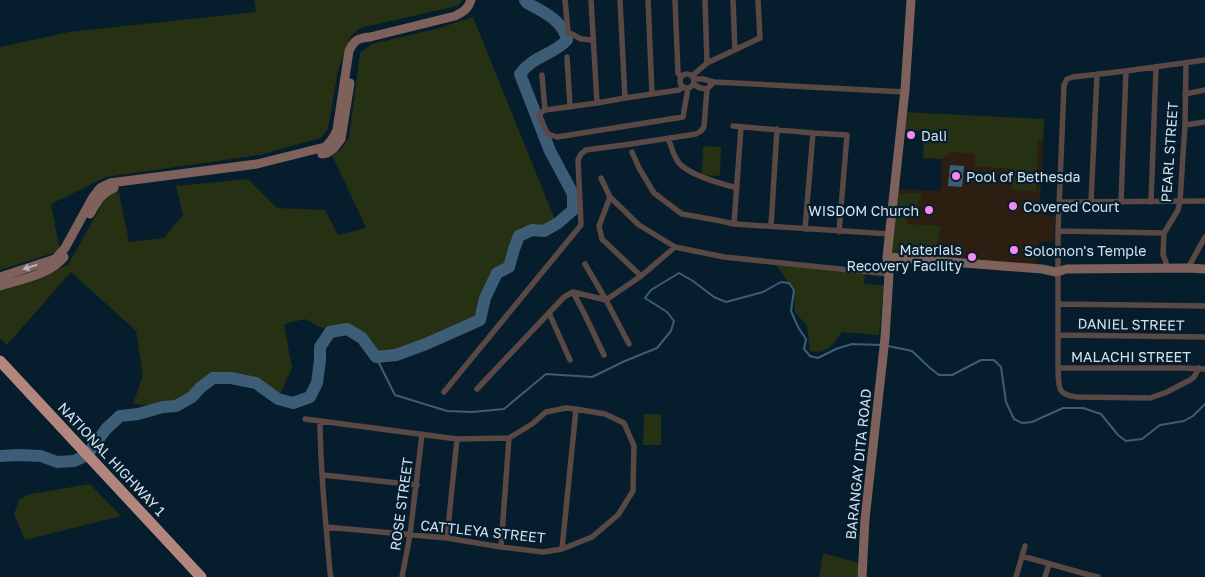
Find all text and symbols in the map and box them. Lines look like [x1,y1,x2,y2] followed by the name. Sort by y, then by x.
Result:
[1157,101,1181,203] street label: PEARL STREET
[921,127,947,144] place label: Dali
[905,129,917,141] marker: Dali
[966,168,1080,185] place label: Pool of Bethesda
[950,170,962,182] marker: Pool of Bethesda
[1023,198,1120,215] place label: Covered Court
[1007,200,1019,212] marker: Covered Court
[808,202,919,219] place label: WISDOM Church
[923,204,935,216] marker: WISDOM Church
[847,241,962,274] place label: Materials Recovery Facility
[1024,242,1146,259] place label: Solomon's Temple
[1008,244,1020,256] marker: Solomon's Temple
[966,251,978,263] marker: Materials Recovery Facility
[23,263,38,271] one-way arrow
[1077,315,1185,333] street label: DANIEL STREET
[1071,348,1191,365] street label: MALACHI STREET
[842,388,874,540] street label: BARANGAY DITA ROAD
[55,399,169,520] street label: NATIONAL HIGHWAY 1
[386,456,416,552] street label: ROSE STREET
[420,516,547,546] street label: CATTLEYA STREET

